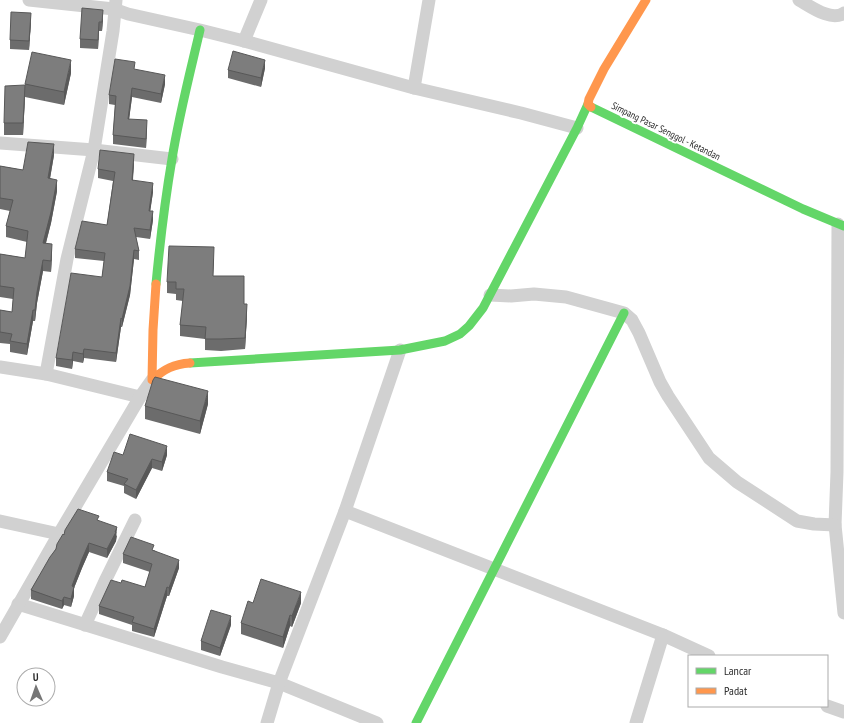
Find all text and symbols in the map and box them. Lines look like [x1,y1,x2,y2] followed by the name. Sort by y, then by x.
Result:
[609,99,723,163] street label: Simpang Pasar Senggol - Ketandan
[688,655,828,707] legend
[724,663,752,678] text: Lancar
[16,667,56,707] north arrow
[33,670,39,684] text: U
[724,683,748,698] text: Padat

